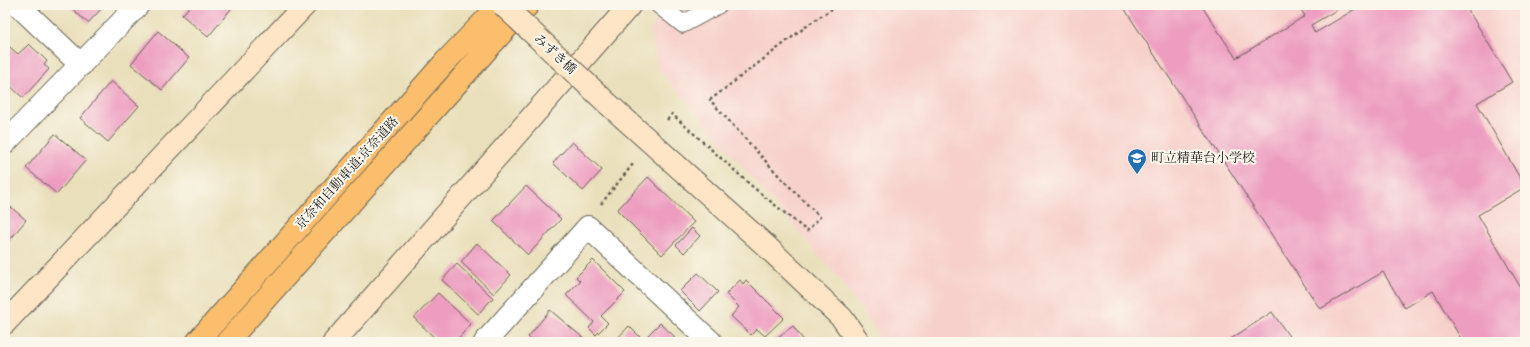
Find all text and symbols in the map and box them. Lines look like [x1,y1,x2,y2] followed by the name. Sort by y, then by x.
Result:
[530,30,580,78] street label: みずき橋
[291,113,403,233] street label: 京奈和自動車道;京奈道路
[1126,147,1148,175] school or university icon: 町立精華台小学校
[1151,149,1255,167] place label: 町立精華台小学校

